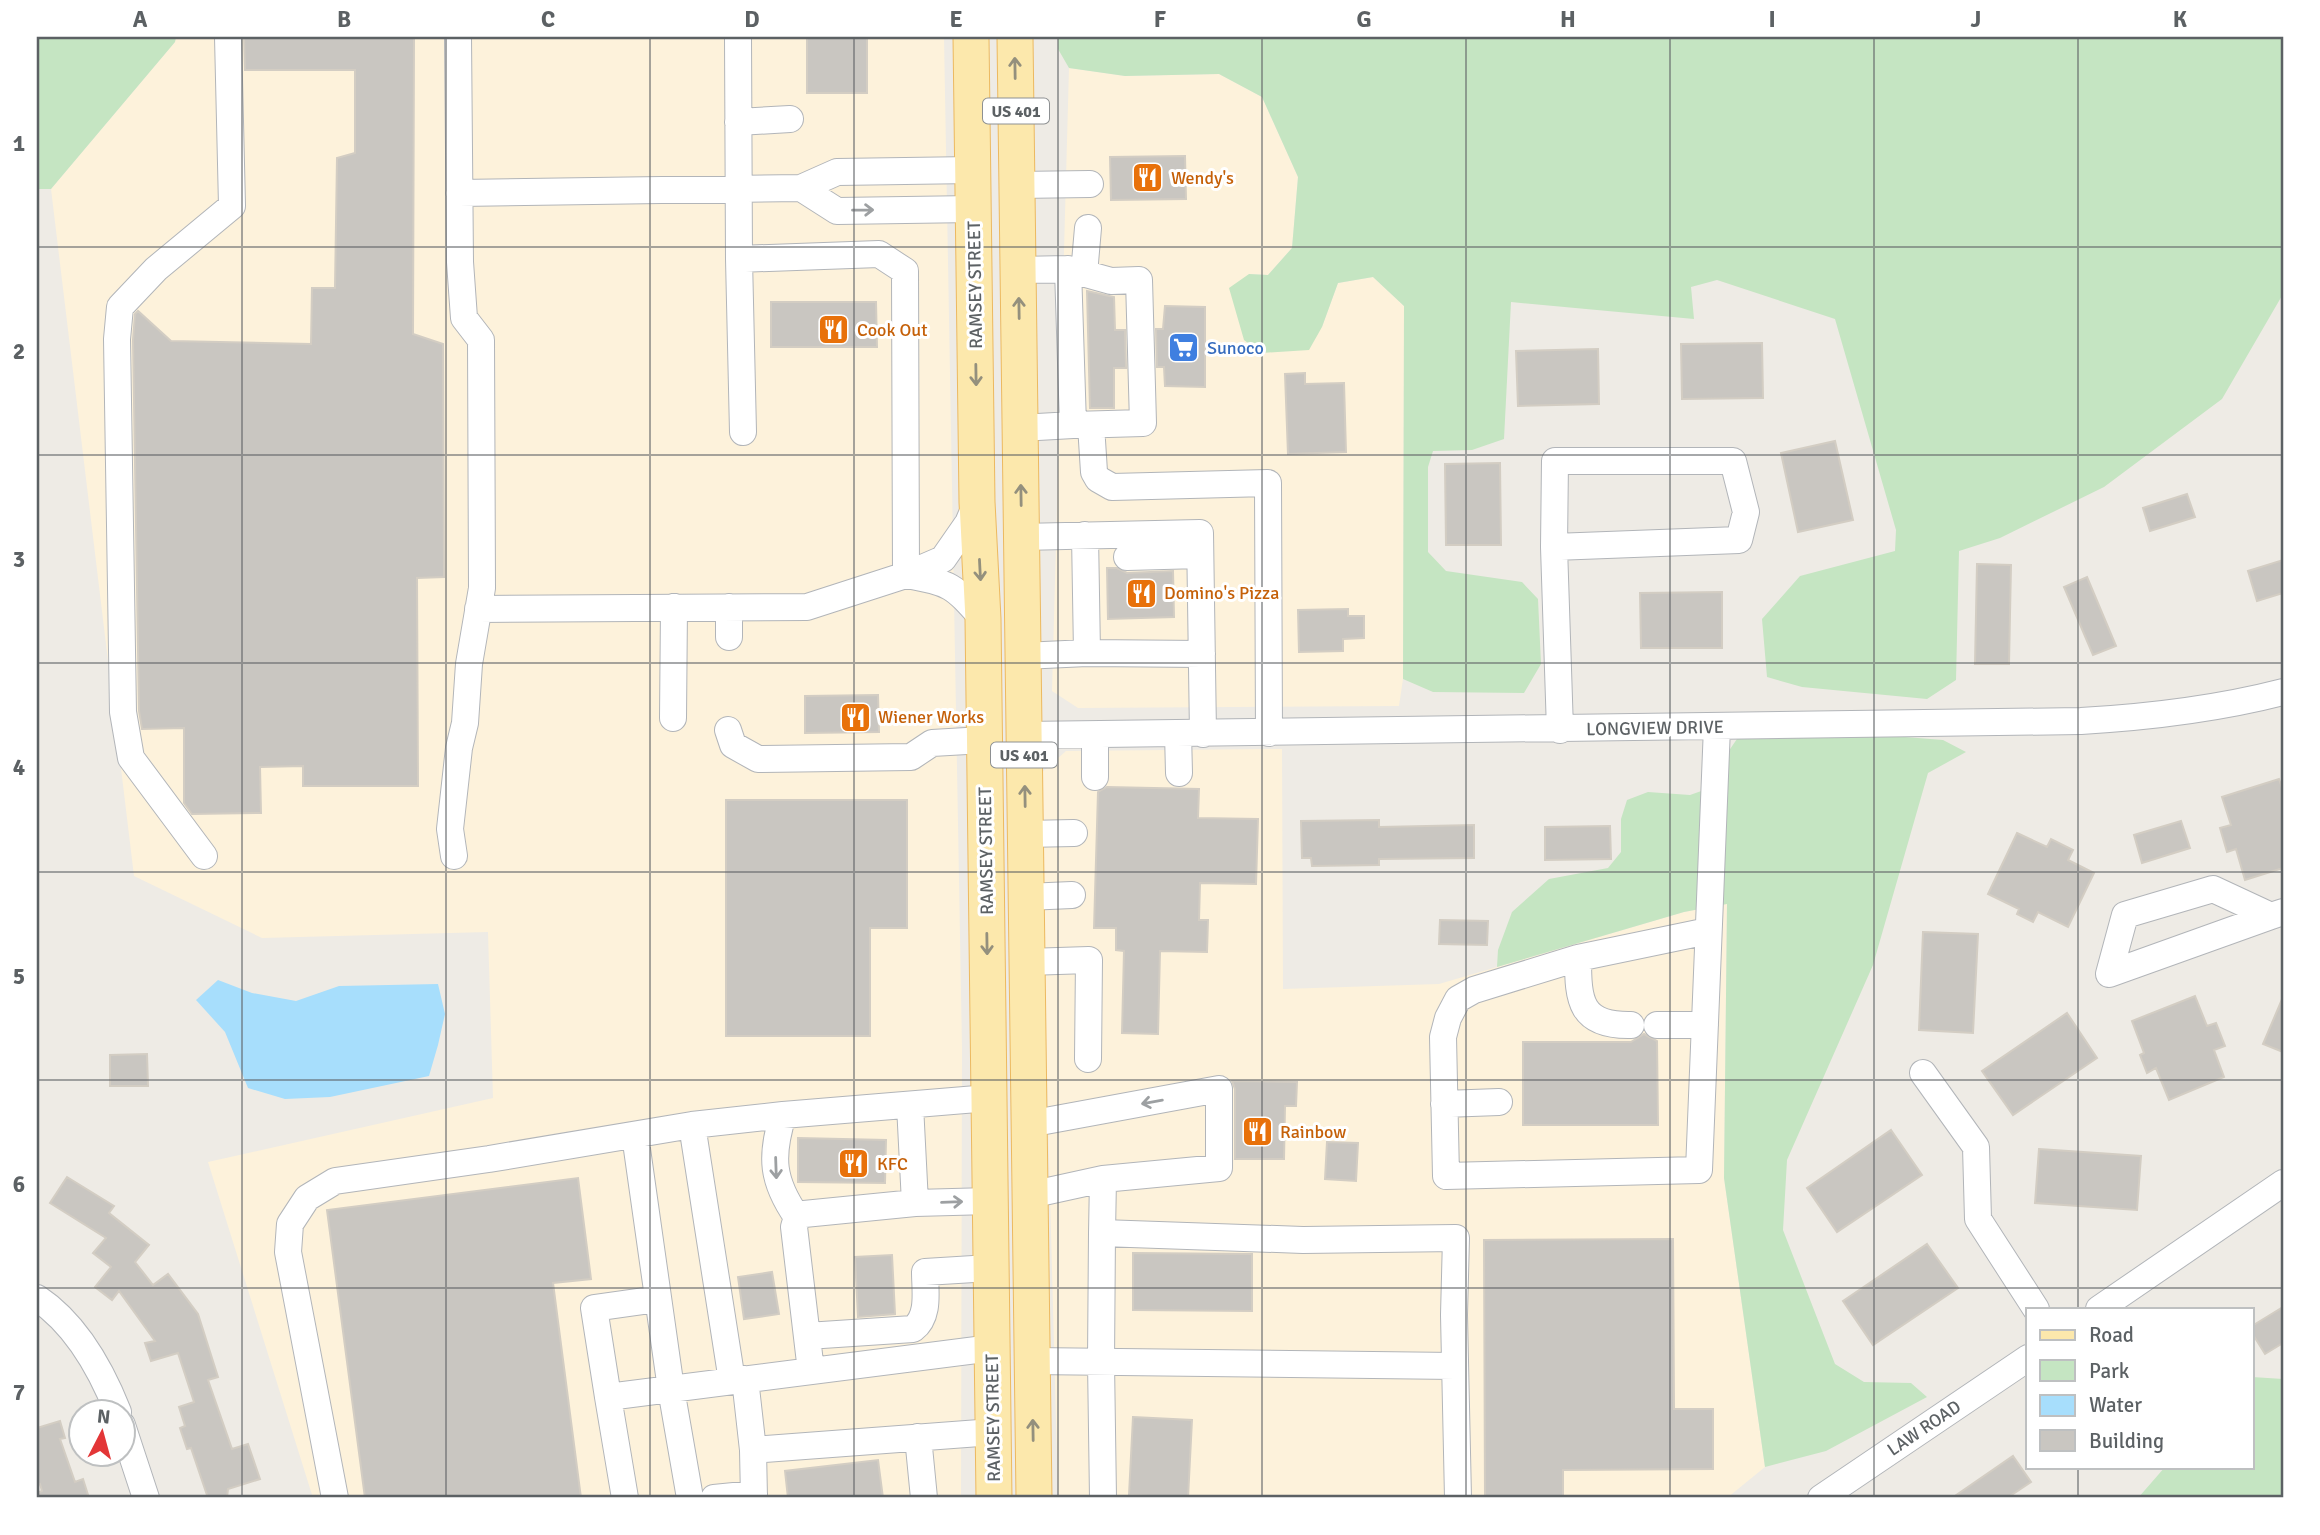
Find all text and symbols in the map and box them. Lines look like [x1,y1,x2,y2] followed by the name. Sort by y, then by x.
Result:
[133,5,148,34] text: A
[337,5,351,34] text: B
[541,5,555,34] text: C
[744,5,760,34] text: D
[949,5,963,34] text: E
[1154,5,1166,34] text: F
[1356,5,1372,34] text: G
[1560,5,1576,34] text: H
[1768,5,1776,34] text: I
[1971,5,1981,34] text: J
[2173,5,2188,34] text: K
[1009,57,1022,80] one-way arrow
[983,99,1049,124] road number: US 401
[13,129,25,158] text: 1
[1131,161,1165,195] restaurant icon: Wendy's
[1171,167,1234,189] place label: Wendy's
[851,203,874,217] one-way arrow
[963,221,987,349] street label: RAMSEY STREET
[1012,297,1025,320] one-way arrow
[817,313,851,347] restaurant icon: Cook Out
[857,319,927,341] place label: Cook Out
[1167,331,1201,365] supermarket icon: Sunoco
[13,337,25,366] text: 2
[1207,337,1264,359] place label: Sunoco
[969,363,983,386] one-way arrow
[1014,484,1028,507] one-way arrow
[13,545,25,574] text: 3
[974,558,987,581] one-way arrow
[1124,576,1158,610] restaurant icon: Domino's Pizza
[1164,582,1279,604] place label: Domino's Pizza
[838,700,872,734] restaurant icon: Wiener Works
[878,706,984,728] place label: Wiener Works
[1586,716,1724,740] street label: LONGVIEW DRIVE
[991,742,1057,768] road number: US 401
[13,753,25,782] text: 4
[1018,785,1032,808] one-way arrow
[974,787,998,915] street label: RAMSEY STREET
[980,933,994,956] one-way arrow
[13,962,25,991] text: 5
[1141,1096,1164,1109] one-way arrow
[1240,1115,1274,1149] restaurant icon: Rainbow
[1280,1121,1346,1143] place label: Rainbow
[837,1147,871,1181] restaurant icon: KFC
[877,1153,908,1175] place label: KFC
[769,1157,782,1180] one-way arrow
[13,1170,25,1199] text: 6
[941,1195,964,1208] one-way arrow
[2026,1308,2254,1468] legend
[2089,1322,2134,1348] text: Road
[981,1354,1005,1482] street label: RAMSEY STREET
[2089,1358,2130,1384] text: Park
[13,1378,25,1407] text: 7
[2089,1392,2142,1418] text: Water
[1883,1395,1965,1461] street label: LAW ROAD
[66,1398,136,1468] north arrow
[96,1404,111,1430] text: N
[1026,1419,1040,1442] one-way arrow
[2089,1428,2164,1454] text: Building

